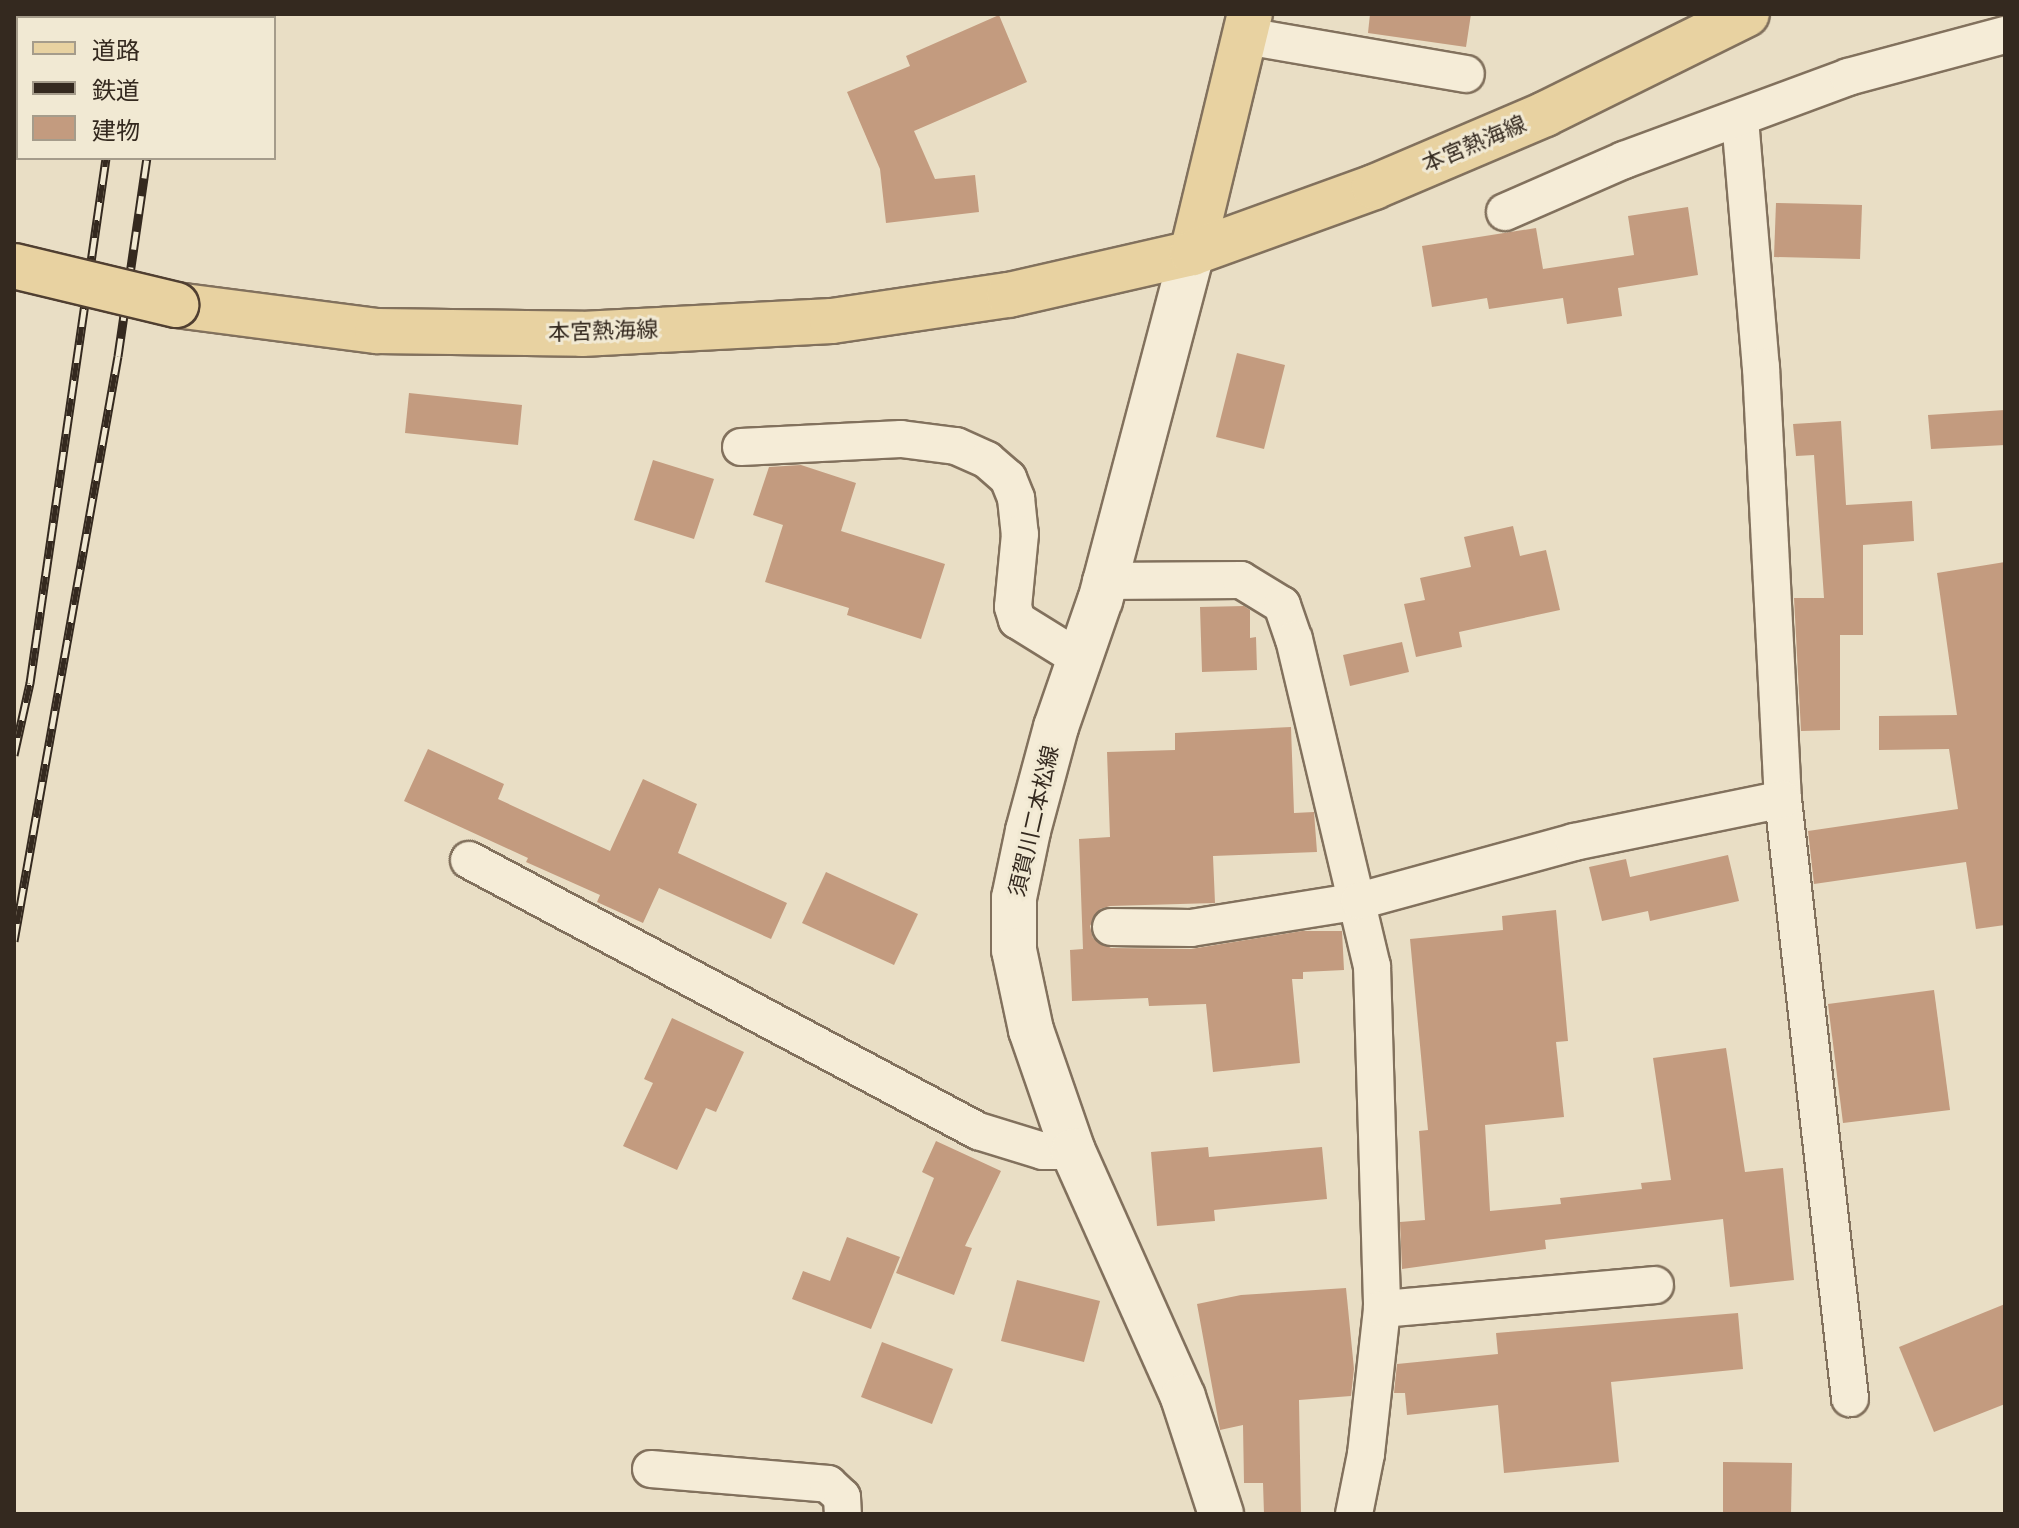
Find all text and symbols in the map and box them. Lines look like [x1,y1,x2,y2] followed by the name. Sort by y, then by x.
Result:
[16,16,276,160] legend
[92,37,140,64] text: 道路
[92,77,140,104] text: 鉄道
[1418,110,1530,178] street label: 本宮熱海線
[92,117,140,144] text: 建物
[548,316,658,346] street label: 本宮熱海線
[1004,743,1064,899] street label: 須賀川二本松線

